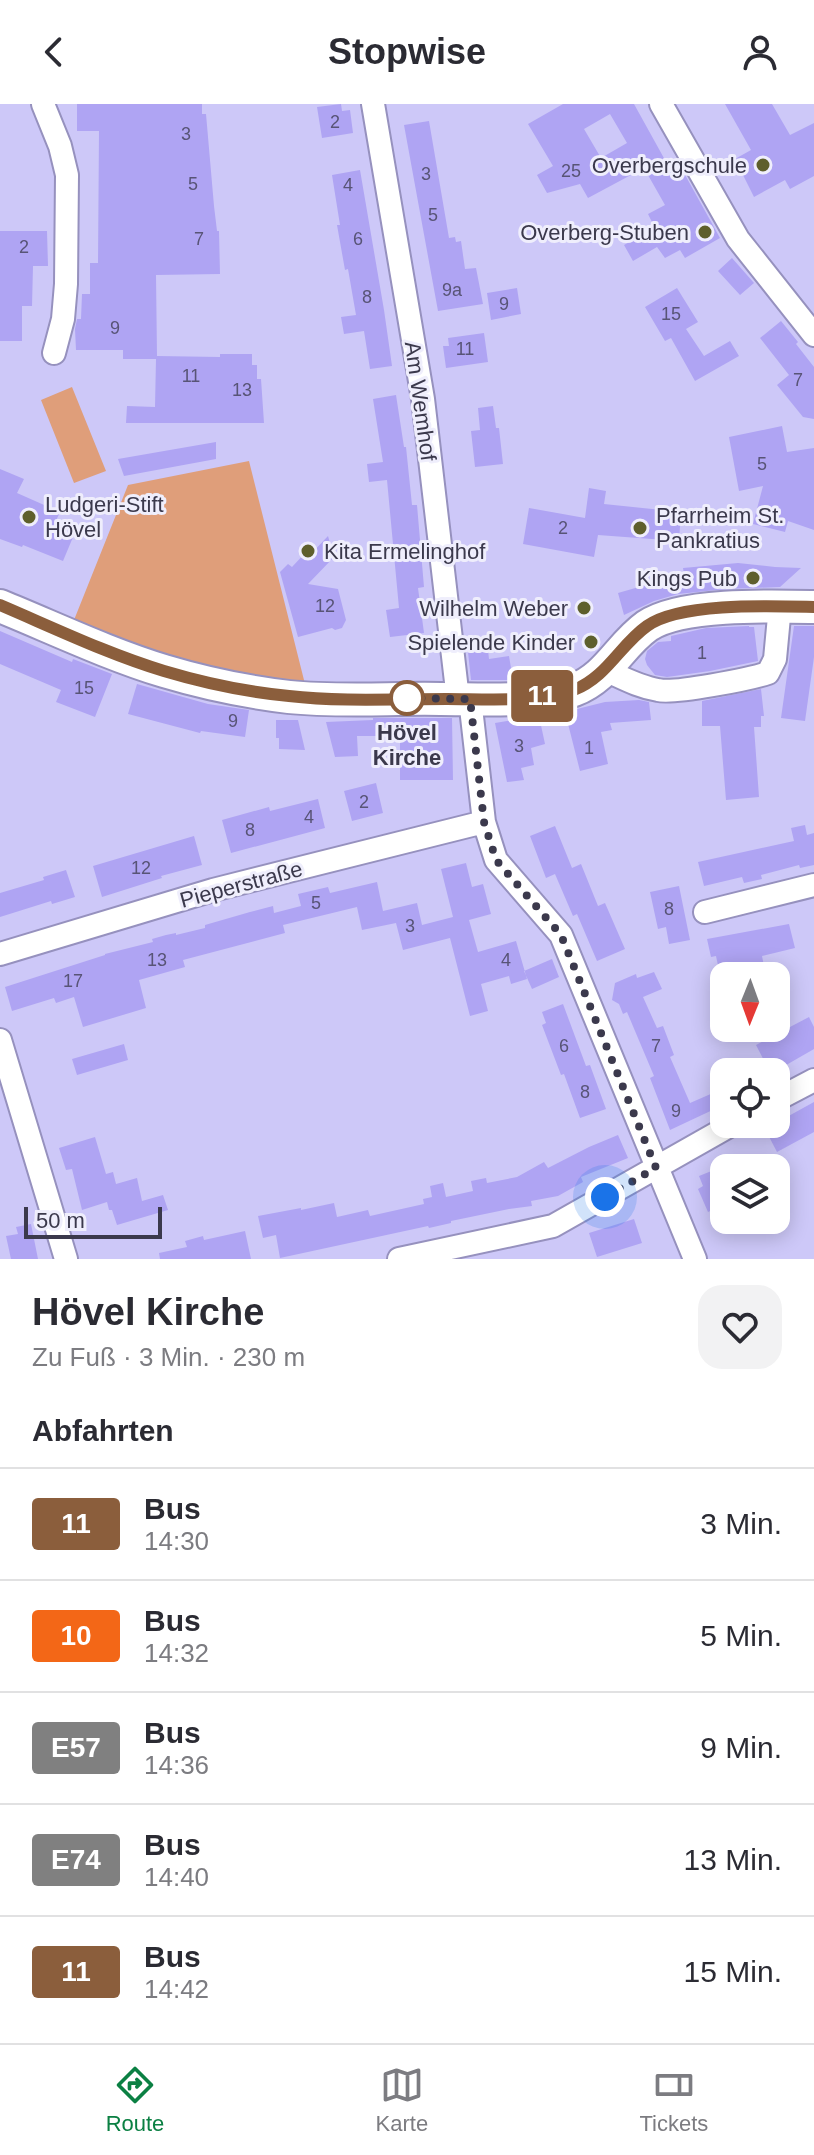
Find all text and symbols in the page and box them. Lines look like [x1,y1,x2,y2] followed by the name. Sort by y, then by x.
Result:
[32,30,76,74] icon: back
[738,30,782,74] icon: person
[328,31,486,72] text: Stopwise
[330,112,340,132] house number: 2
[181,124,191,144] house number: 3
[592,153,747,178] place label: Overbergschule
[754,156,772,174] marker: Overbergschule
[561,161,581,181] house number: 25
[421,164,431,184] house number: 3
[188,174,198,194] house number: 5
[343,175,353,195] house number: 4
[428,205,438,225] house number: 5
[520,220,689,245] place label: Overberg-Stuben
[696,223,714,241] marker: Overberg-Stuben
[194,229,204,249] house number: 7
[353,229,363,249] house number: 6
[19,237,29,257] house number: 2
[442,280,463,300] house number: 9a
[362,287,372,307] house number: 8
[499,294,509,314] house number: 9
[661,304,681,324] house number: 15
[110,318,120,338] house number: 9
[456,339,474,359] house number: 11
[400,340,441,463] street label: Am Wemhof
[182,366,200,386] house number: 11
[793,370,803,390] house number: 7
[232,380,252,400] house number: 13
[757,454,767,474] house number: 5
[45,492,164,542] place label: Ludgeri-Stift Hövel
[656,503,784,553] place label: Pfarrheim St. Pankratius
[20,508,38,526] marker: Ludgeri-Stift Hövel
[558,518,568,538] house number: 2
[631,519,649,537] marker: Pfarrheim St. Pankratius
[324,539,486,564] place label: Kita Ermelinghof
[299,542,317,560] marker: Kita Ermelinghof
[637,566,737,591] place label: Kings Pub
[744,569,762,587] marker: Kings Pub
[315,596,335,616] house number: 12
[419,596,568,621] place label: Wilhelm Weber
[575,599,593,617] marker: Wilhelm Weber
[407,630,575,655] place label: Spielende Kinder
[582,633,600,651] marker: Spielende Kinder
[697,643,707,663] house number: 1
[506,670,578,722] line badge: 11
[74,678,94,698] house number: 15
[527,680,557,711] text: 11
[390,681,424,715] marker: Hövel Kirche
[228,711,238,731] house number: 9
[373,720,441,770] place label: Hövel Kirche
[514,736,524,756] house number: 3
[584,738,594,758] house number: 1
[359,792,369,812] house number: 2
[304,807,314,827] house number: 4
[245,820,255,840] house number: 8
[177,856,305,913] street label: Pieperstraße
[131,858,151,878] house number: 12
[311,893,321,913] house number: 5
[664,899,674,919] house number: 8
[405,916,415,936] house number: 3
[147,950,167,970] house number: 13
[501,950,511,970] house number: 4
[710,962,790,1042] north arrow
[710,962,790,1234] map controls
[63,971,83,991] house number: 17
[559,1036,569,1056] house number: 6
[651,1036,661,1056] house number: 7
[710,1058,790,1138] button: locate
[580,1082,590,1102] house number: 8
[671,1101,681,1121] house number: 9
[710,1154,790,1234] button: layers
[585,1177,625,1217] your location
[24,1203,162,1239] scale bar
[36,1208,85,1233] text: 50 m
[698,1285,782,1369] button: heart
[32,1291,264,1333] text: Hövel Kirche
[32,1342,305,1372] text: Zu Fuß · 3 Min. · 230 m
[32,1414,174,1447] text: Abfahrten
[144,1492,201,1525] text: Bus
[700,1507,782,1540] text: 3 Min.
[61,1508,91,1539] text: 11
[144,1526,209,1556] text: 14:30
[144,1604,201,1637] text: Bus
[700,1619,782,1652] text: 5 Min.
[60,1620,92,1651] text: 10
[144,1638,209,1668] text: 14:32
[144,1716,201,1749] text: Bus
[700,1731,782,1764] text: 9 Min.
[51,1732,101,1763] text: E57
[144,1750,209,1780] text: 14:36
[144,1828,201,1861] text: Bus
[684,1843,782,1876] text: 13 Min.
[51,1844,101,1875] text: E74
[144,1862,209,1892] text: 14:40
[144,1940,201,1973] text: Bus
[684,1955,782,1988] text: 15 Min.
[61,1956,91,1987] text: 11
[144,1974,209,2004] text: 14:42
[106,2063,164,2137] tab: Route
[376,2063,428,2137] tab: Karte
[639,2063,708,2137] tab: Tickets

